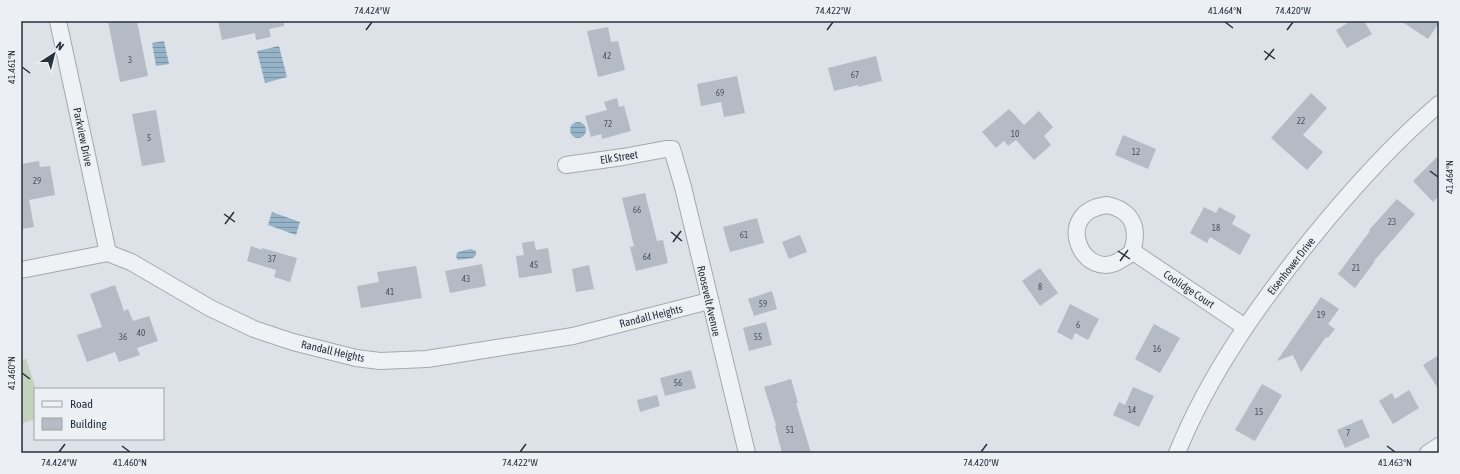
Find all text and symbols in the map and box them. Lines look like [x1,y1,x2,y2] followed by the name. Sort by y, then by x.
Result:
[354,5,390,16] text: 74.424°W
[815,5,851,16] text: 74.422°W
[1208,5,1242,16] text: 41.464°N
[1275,5,1311,16] text: 74.420°W
[34,34,74,74] north arrow
[54,39,66,53] text: N
[6,50,17,84] text: 41.461°N
[603,51,611,61] house number: 42
[128,55,132,65] house number: 3
[851,70,859,80] house number: 67
[716,88,724,98] house number: 69
[71,107,95,167] street label: Parkview Drive
[1297,116,1305,126] house number: 22
[604,119,612,129] house number: 72
[1011,129,1019,139] house number: 10
[147,133,151,143] house number: 5
[1132,147,1140,157] house number: 12
[599,148,639,166] street label: Elk Street
[1444,160,1455,194] text: 41.464°N
[33,176,41,186] house number: 29
[633,205,641,215] house number: 66
[1388,217,1396,227] house number: 23
[1212,223,1220,233] house number: 18
[740,230,748,240] house number: 61
[1265,235,1317,297] street label: Eisenhower Drive
[643,252,651,262] house number: 64
[268,254,276,264] house number: 37
[530,260,538,270] house number: 45
[1352,263,1360,273] house number: 21
[695,265,723,337] street label: Roosevelt Avenue
[1161,268,1217,310] street label: Coolidge Court
[462,274,470,284] house number: 43
[1038,282,1042,292] house number: 8
[386,287,394,297] house number: 41
[759,299,767,309] house number: 59
[618,302,684,330] street label: Randall Heights
[1317,310,1325,320] house number: 19
[1076,320,1080,330] house number: 6
[137,328,145,338] house number: 40
[119,332,127,342] house number: 36
[754,332,762,342] house number: 55
[300,338,366,364] street label: Randall Heights
[1153,344,1161,354] house number: 16
[6,356,17,390] text: 41.460°N
[674,378,682,388] house number: 56
[34,388,164,440] legend
[70,397,93,411] text: Road
[1128,405,1136,415] house number: 14
[1255,407,1263,417] house number: 15
[70,417,108,431] text: Building
[786,425,794,435] house number: 51
[1346,428,1350,438] house number: 7
[41,457,77,468] text: 74.424°W
[113,457,147,468] text: 41.460°N
[502,457,538,468] text: 74.422°W
[963,457,999,468] text: 74.420°W
[1378,457,1412,468] text: 41.463°N

